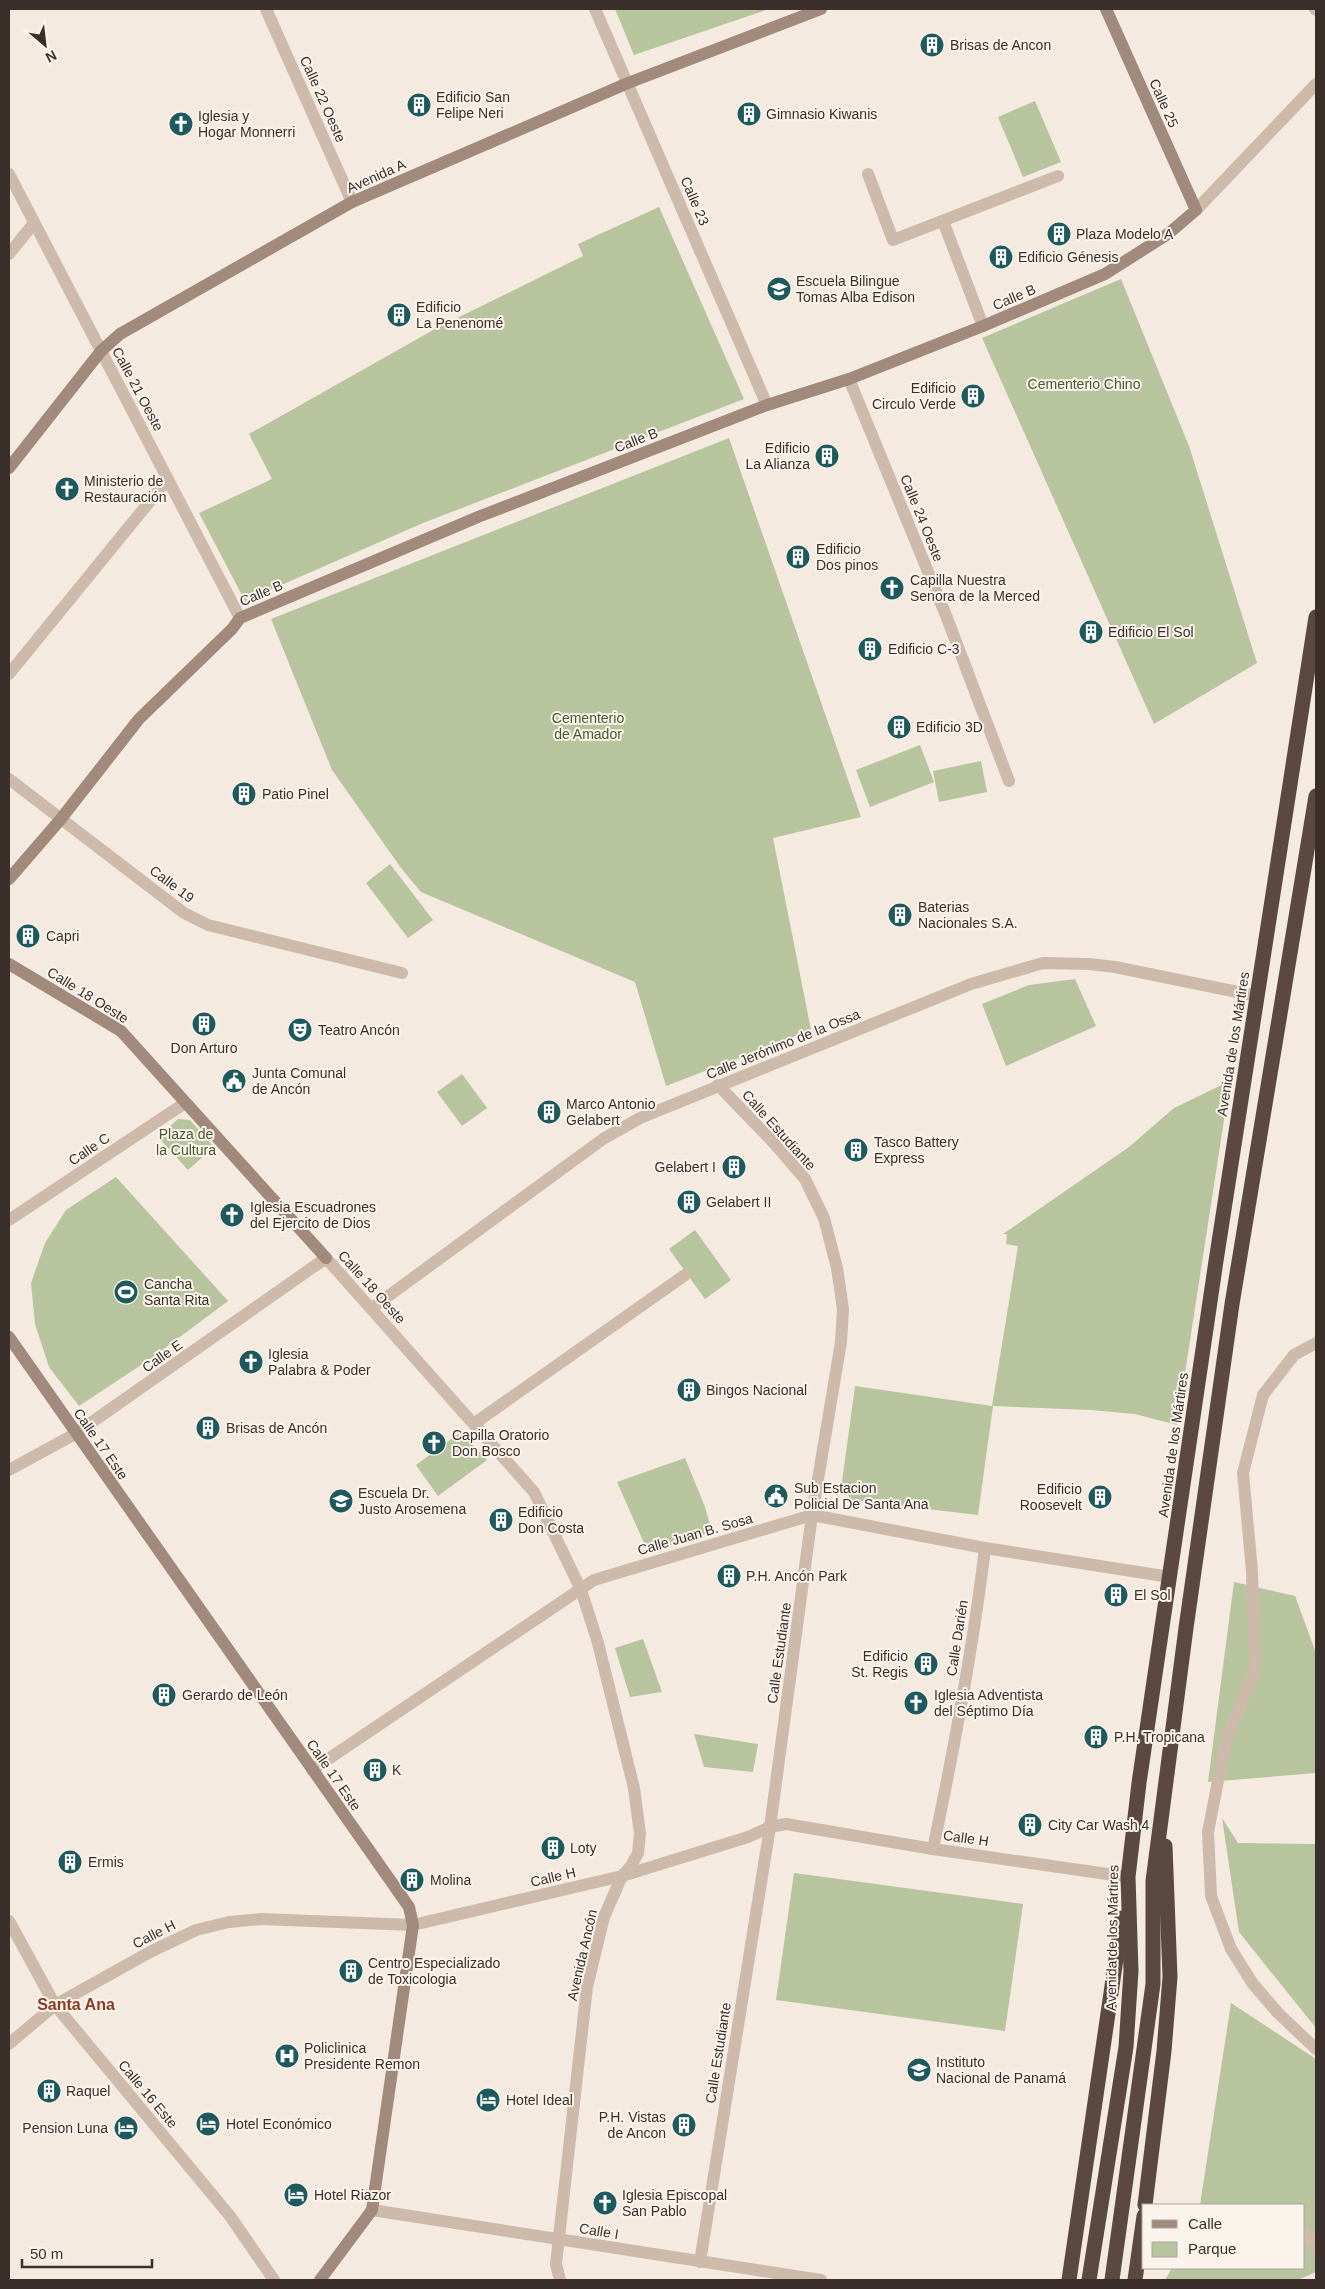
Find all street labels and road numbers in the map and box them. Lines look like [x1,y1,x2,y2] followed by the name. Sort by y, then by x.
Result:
[297,53,349,145] street label: Calle 22 Oeste
[1146,76,1182,130] street label: Calle 25
[344,156,409,196] street label: Avenida A
[678,174,712,228] street label: Calle 23
[990,281,1038,313] street label: Calle B
[109,344,167,434] street label: Calle 21 Oeste
[612,424,660,456] street label: Calle B
[897,472,947,564] street label: Calle 24 Oeste
[237,577,285,609] street label: Calle B
[147,862,197,906] street label: Calle 19
[44,964,132,1026] street label: Calle 18 Oeste
[1214,971,1252,1117] street label: Avenida de los Mártires
[704,1006,862,1082] street label: Calle Jerónimo de la Ossa
[739,1087,819,1173] street label: Calle Estudiante
[65,1130,113,1168] street label: Calle C
[335,1247,409,1327] street label: Calle 18 Oeste
[139,1337,185,1375] street label: Calle E
[1155,1372,1191,1518] street label: Avenida de los Mártires
[71,1405,132,1483] street label: Calle 17 Este
[636,1510,755,1558] street label: Calle Juan B. Sosa
[943,1599,971,1677] street label: Calle Darién
[764,1601,794,1705] street label: Calle Estudiante
[304,1736,365,1814] street label: Calle 17 Este
[942,1827,990,1849] street label: Calle H
[529,1864,577,1890] street label: Calle H
[1103,1865,1121,2011] street label: Avenida de los Mártires
[564,1908,600,2002] street label: Avenida Ancón
[130,1916,178,1952] street label: Calle H
[702,2001,734,2105] street label: Calle Estudiante
[115,2057,181,2131] street label: Calle 16 Este
[578,2220,620,2242] street label: Calle I

